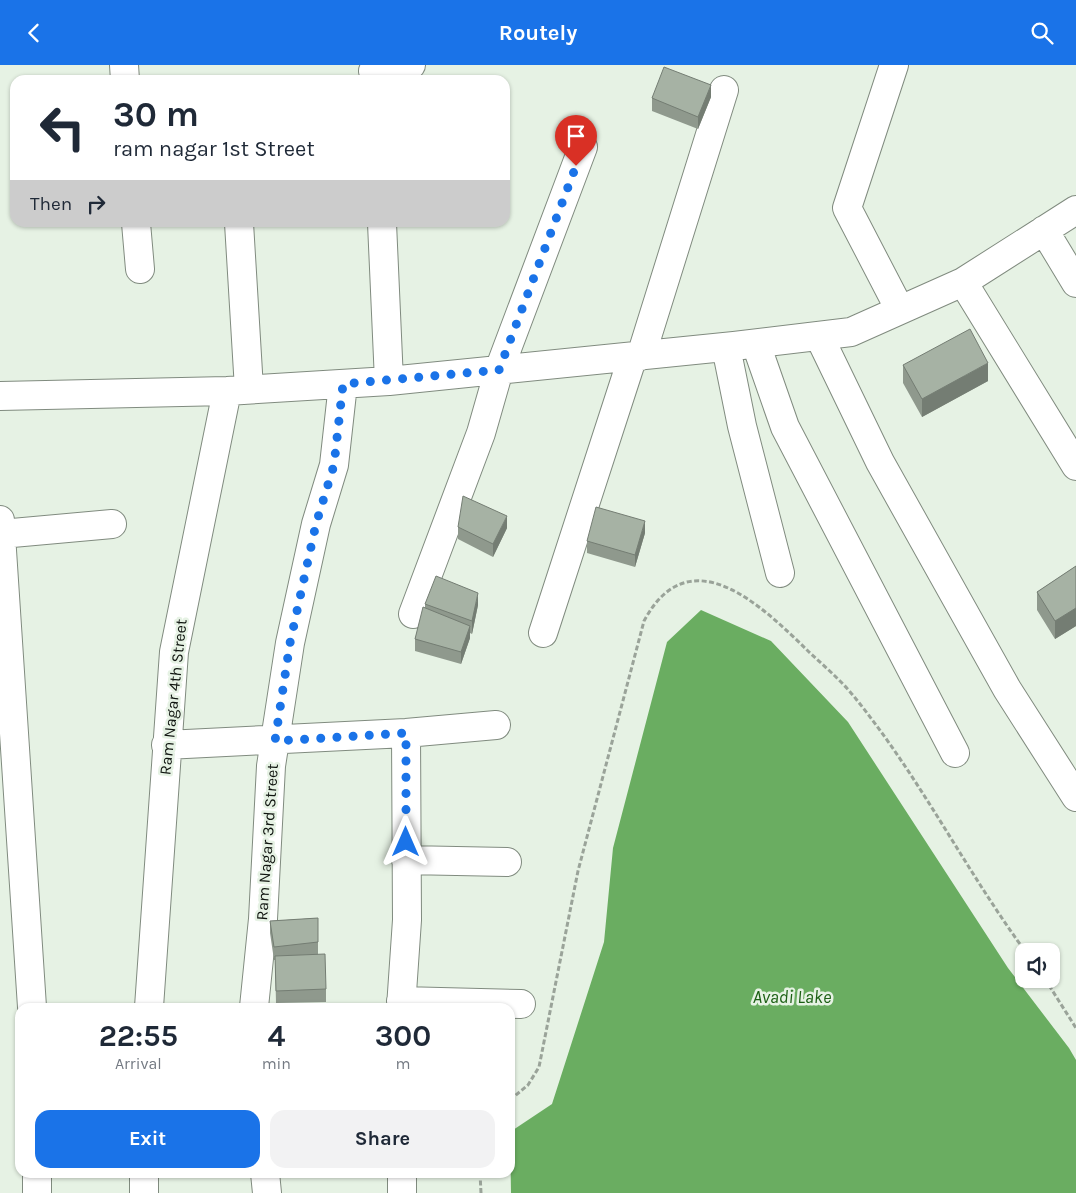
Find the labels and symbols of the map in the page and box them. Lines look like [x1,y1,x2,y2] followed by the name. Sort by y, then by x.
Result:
[555,115,597,166] pin
[155,618,191,776] street label: Ram Nagar 4th Street
[252,763,282,921] street label: Ram Nagar 3rd Street
[379,815,431,867] position arrow
[753,986,831,1008] water label: Avadi Lake

